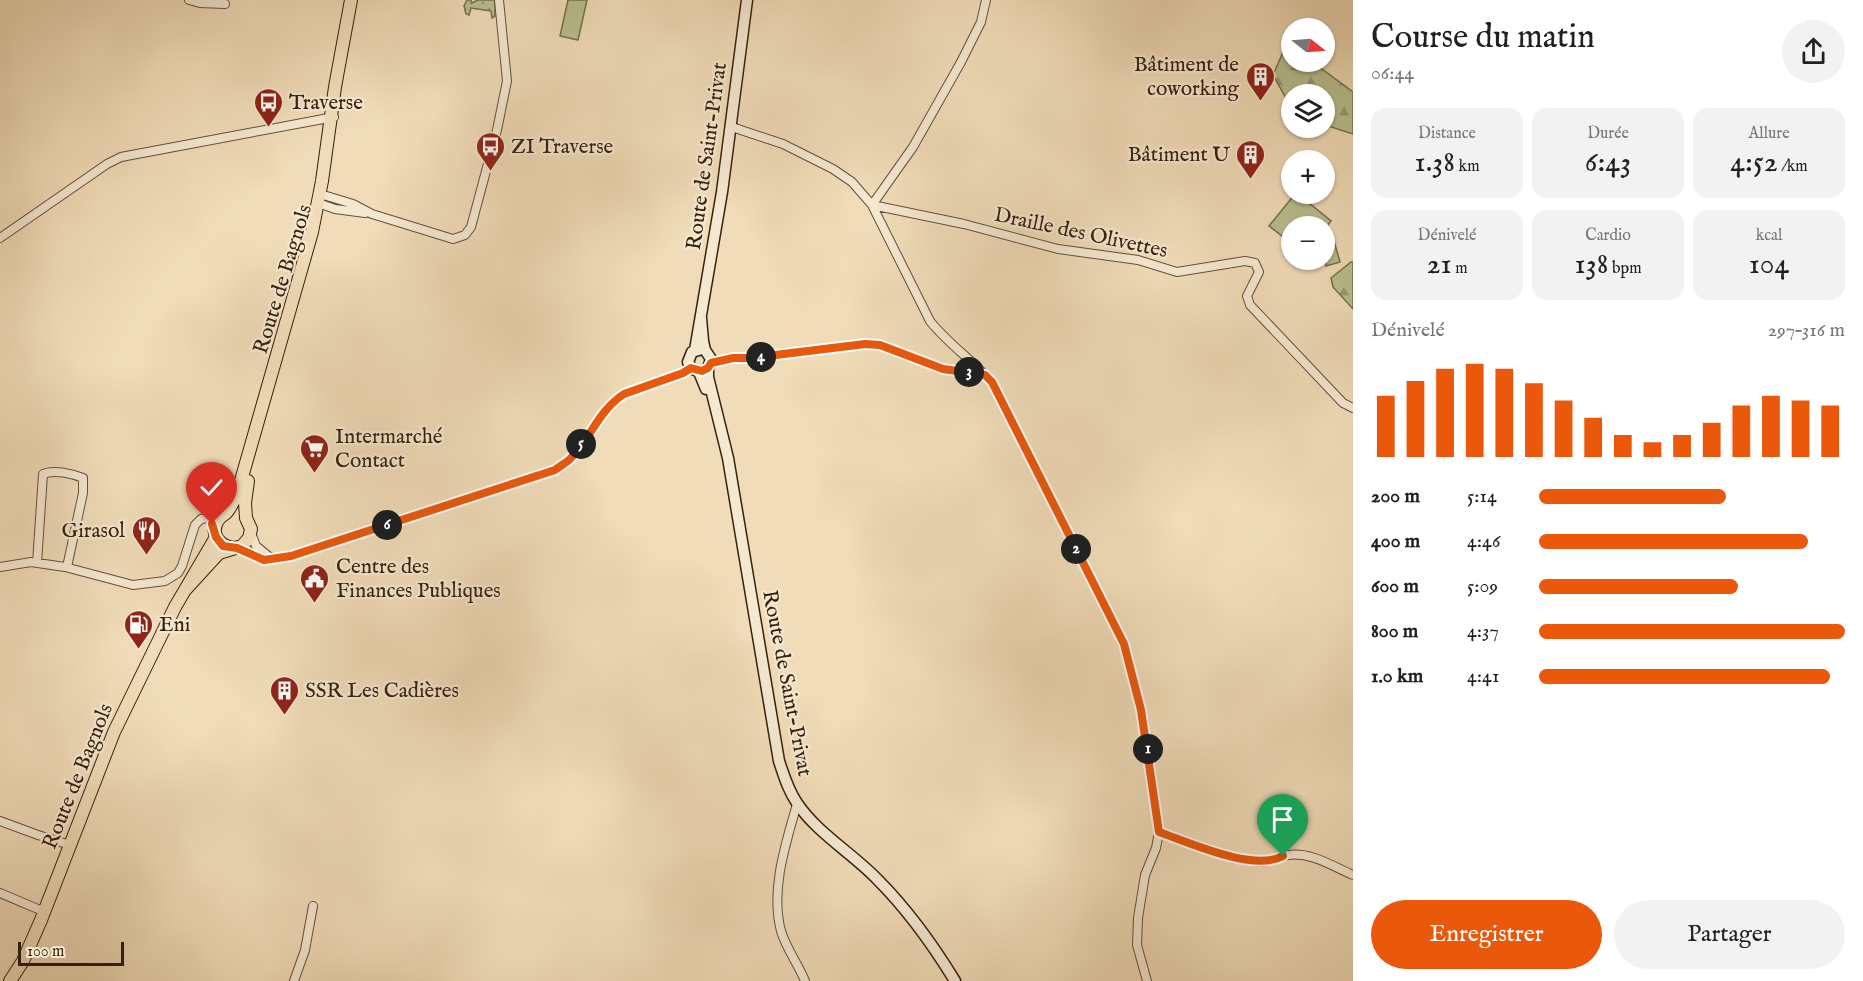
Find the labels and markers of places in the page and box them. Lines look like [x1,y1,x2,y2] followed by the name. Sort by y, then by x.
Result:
[1134,52,1240,103] place label: Bâtiment de coworking
[1244,60,1276,102] building icon: Bâtiment de coworking
[252,86,284,128] bus stop icon: Traverse
[289,90,363,117] place label: Traverse
[474,130,506,172] bus stop icon: ZI Traverse
[511,134,614,161] place label: ZI Traverse
[1235,138,1267,180] building icon: Bâtiment U
[1128,142,1230,169] place label: Bâtiment U
[746,342,776,372] pin: 4
[954,357,984,387] pin: 3
[335,424,443,475] place label: Intermarché Contact
[566,429,596,459] pin: 5
[298,432,330,474] supermarket icon: Intermarché Contact
[186,462,237,524] pin
[372,510,402,540] pin: 6
[130,514,162,556] restaurant icon: Girasol
[62,518,125,545] place label: Girasol
[1061,534,1091,564] pin: 2
[336,554,501,605] place label: Centre des Finances Publiques
[299,562,331,604] public building icon: Centre des Finances Publiques
[122,608,154,650] fuel station icon: Eni
[159,612,190,639] place label: Eni
[268,674,300,716] building icon: SSR Les Cadières
[305,678,459,705] place label: SSR Les Cadières
[1133,734,1163,764] pin: 1
[1257,794,1308,856] pin

